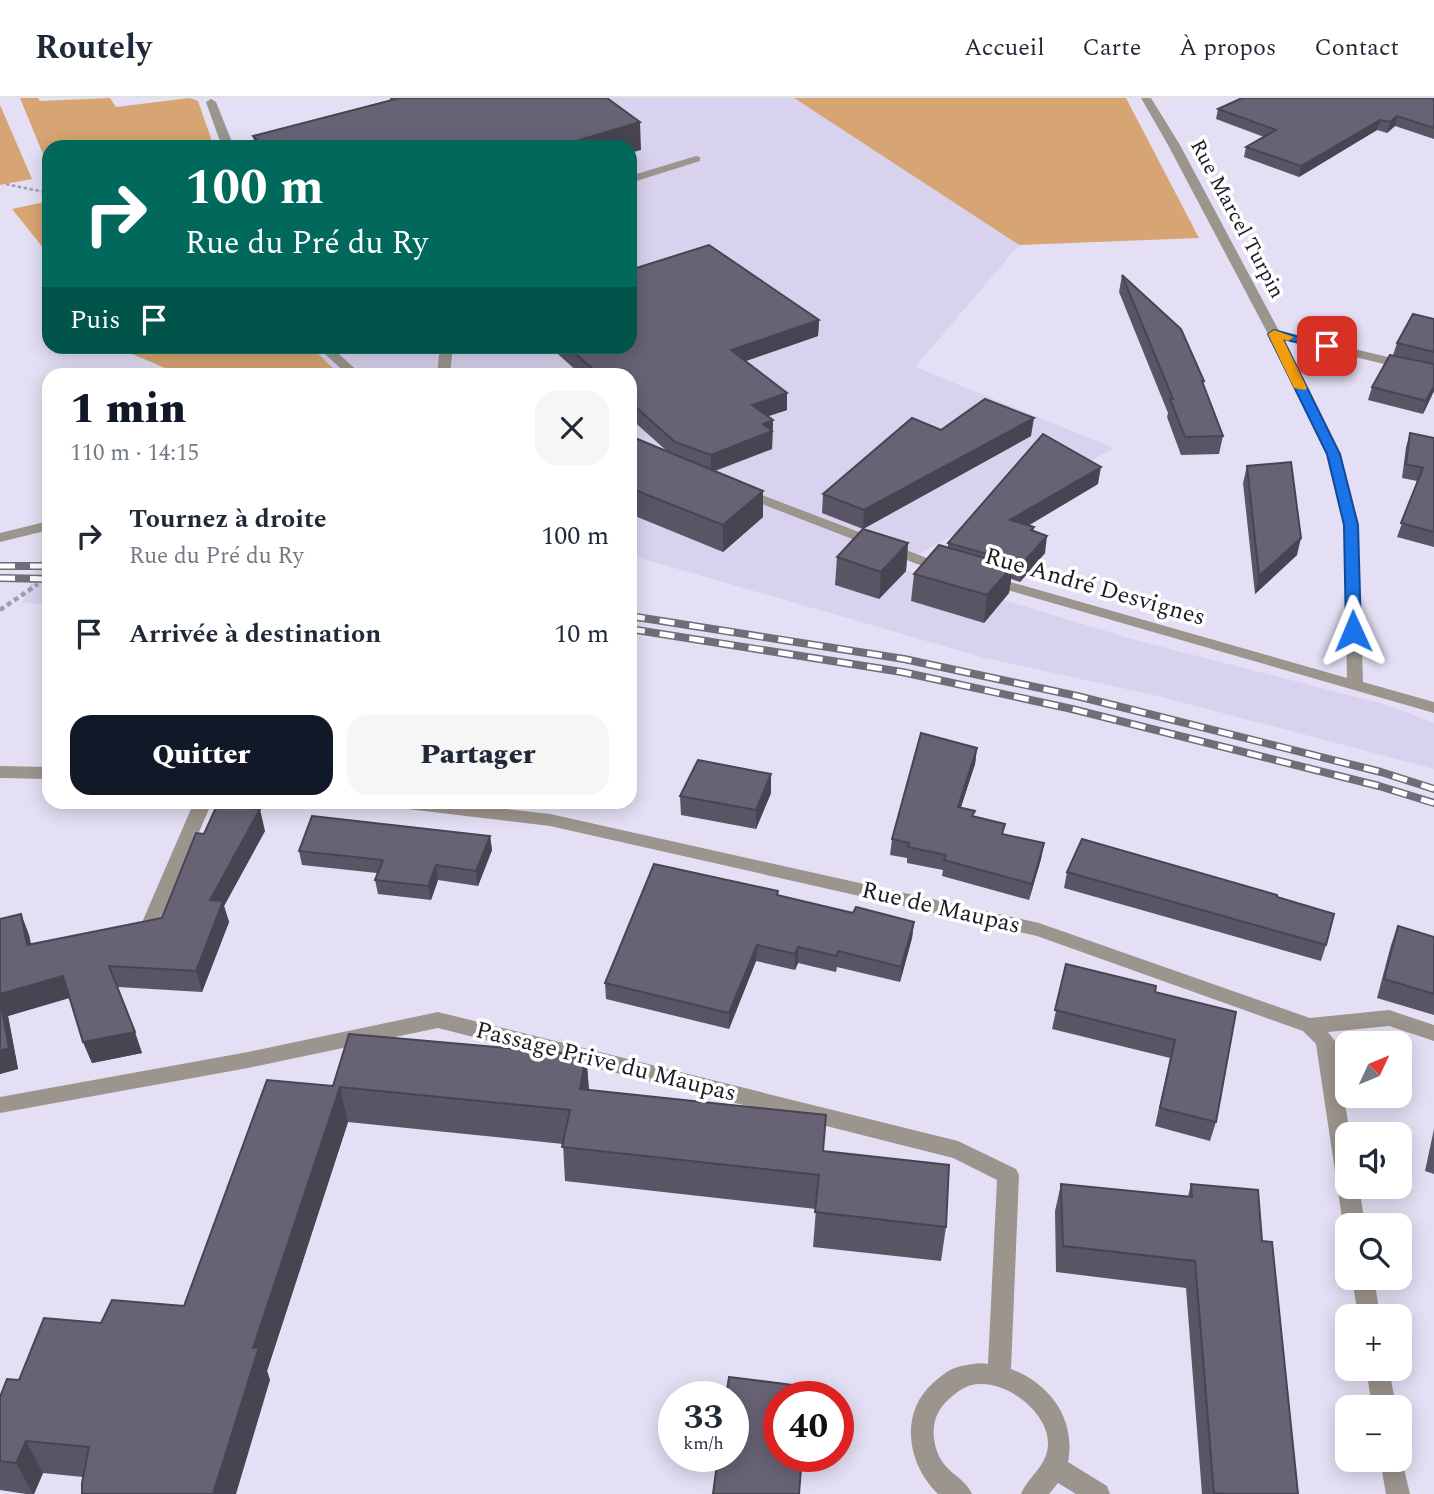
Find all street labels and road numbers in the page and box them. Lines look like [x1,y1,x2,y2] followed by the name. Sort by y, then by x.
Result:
[1182,134,1292,304] street label: Rue Marcel Turpin
[980,538,1210,636] street label: Rue André Desvignes
[858,872,1024,944] street label: Rue de Maupas
[472,1012,740,1112] street label: Passage Prive du Maupas

